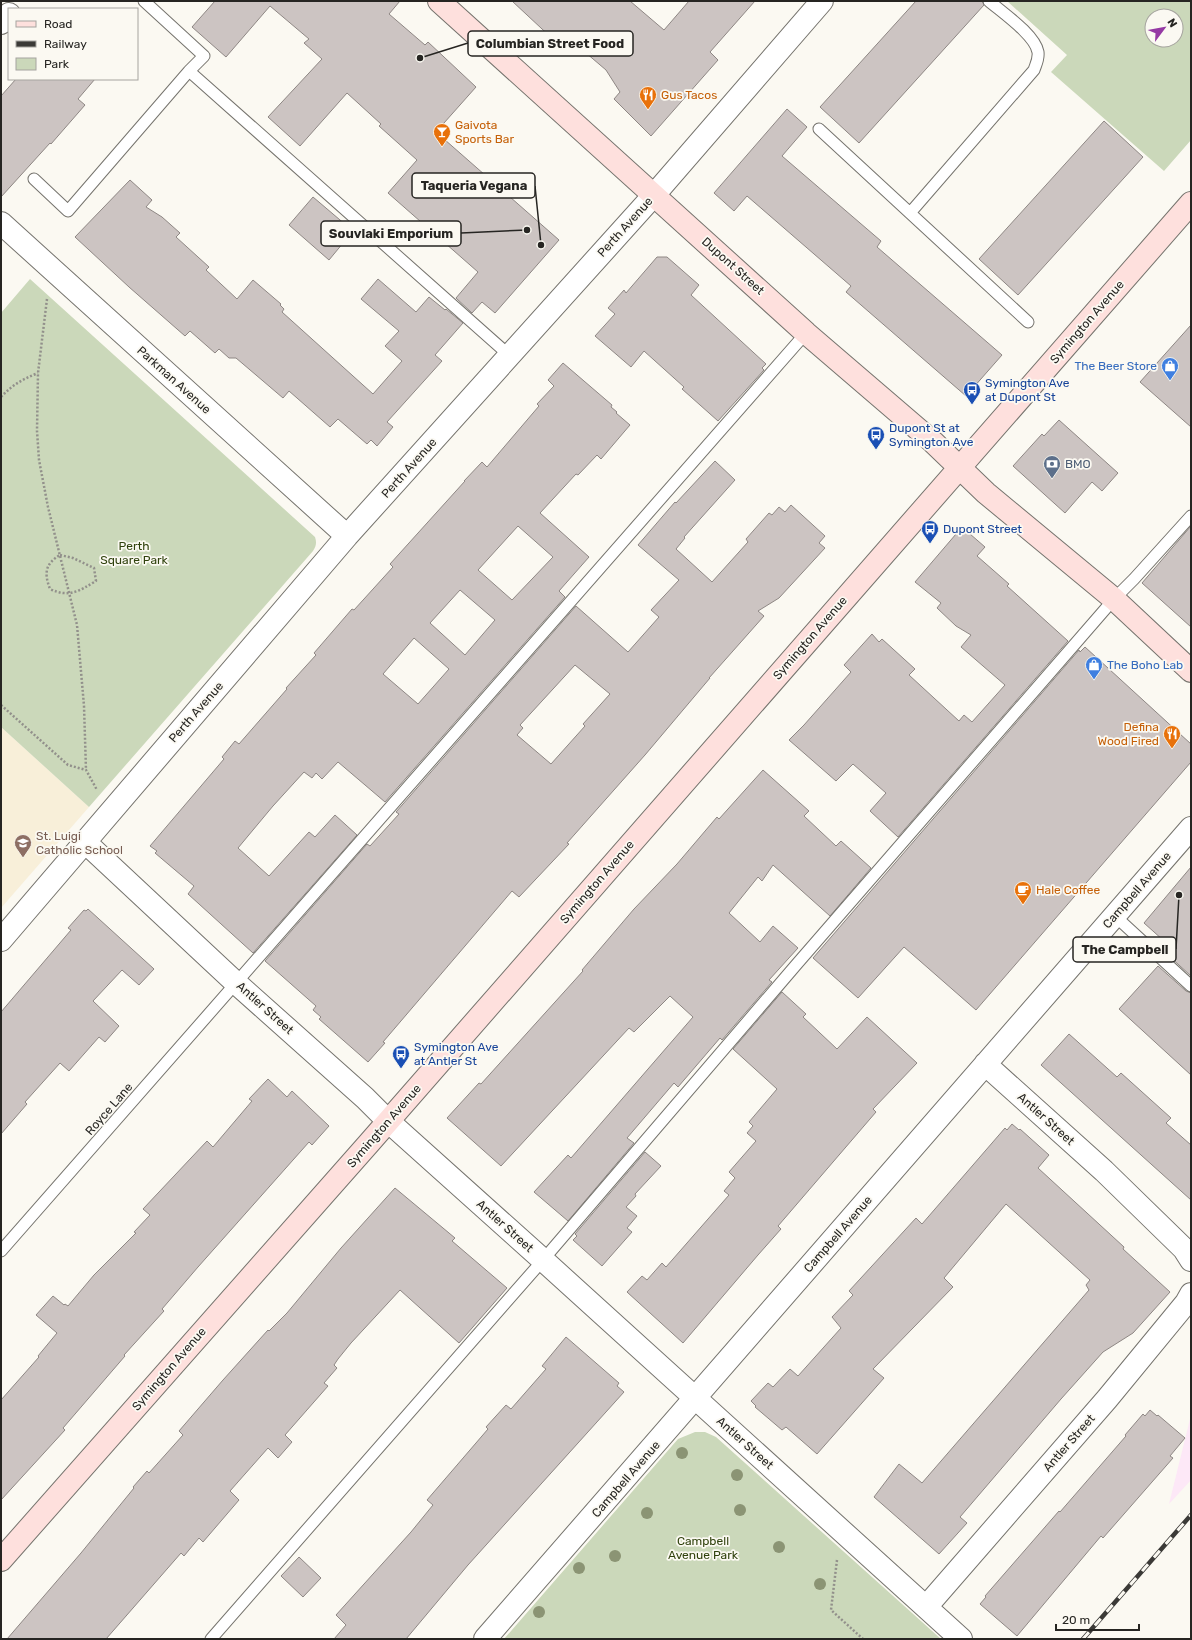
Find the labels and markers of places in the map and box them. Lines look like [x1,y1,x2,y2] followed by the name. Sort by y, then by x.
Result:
[468,31,633,56] callout: Columbian Street Food
[638,85,658,110] restaurant icon: Gus Tacos
[661,88,717,102] place label: Gus Tacos
[455,118,514,146] place label: Gaivota Sports Bar
[432,122,452,147] bar icon: Gaivota Sports Bar
[412,173,535,198] callout: Taqueria Vegana
[321,221,461,246] callout: Souvlaki Emporium
[1160,356,1180,381] shop icon: The Beer Store
[1074,359,1157,373] place label: The Beer Store
[985,376,1070,404] place label: Symington Ave at Dupont St
[962,380,982,405] bus stop icon: Symington Ave at Dupont St
[889,421,974,449] place label: Dupont St at Symington Ave
[866,425,886,450] bus stop icon: Dupont St at Symington Ave
[1042,454,1062,479] bank icon: BMO
[1065,457,1091,471] place label: BMO
[920,519,940,544] bus stop icon: Dupont Street
[943,522,1022,536] place label: Dupont Street
[1084,655,1104,680] shop icon: The Boho Lab
[1107,658,1183,672] place label: The Boho Lab
[1098,720,1159,748] place label: Defina Wood Fired
[1162,724,1182,749] restaurant icon: Defina Wood Fired
[36,829,123,857] place label: St. Luigi Catholic School
[13,833,33,858] school or university icon: St. Luigi Catholic School
[1013,880,1033,905] cafe icon: Hale Coffee
[1036,883,1100,897] place label: Hale Coffee
[1073,937,1176,962] callout: The Campbell
[414,1040,499,1068] place label: Symington Ave at Antler St
[391,1044,411,1069] bus stop icon: Symington Ave at Antler St

